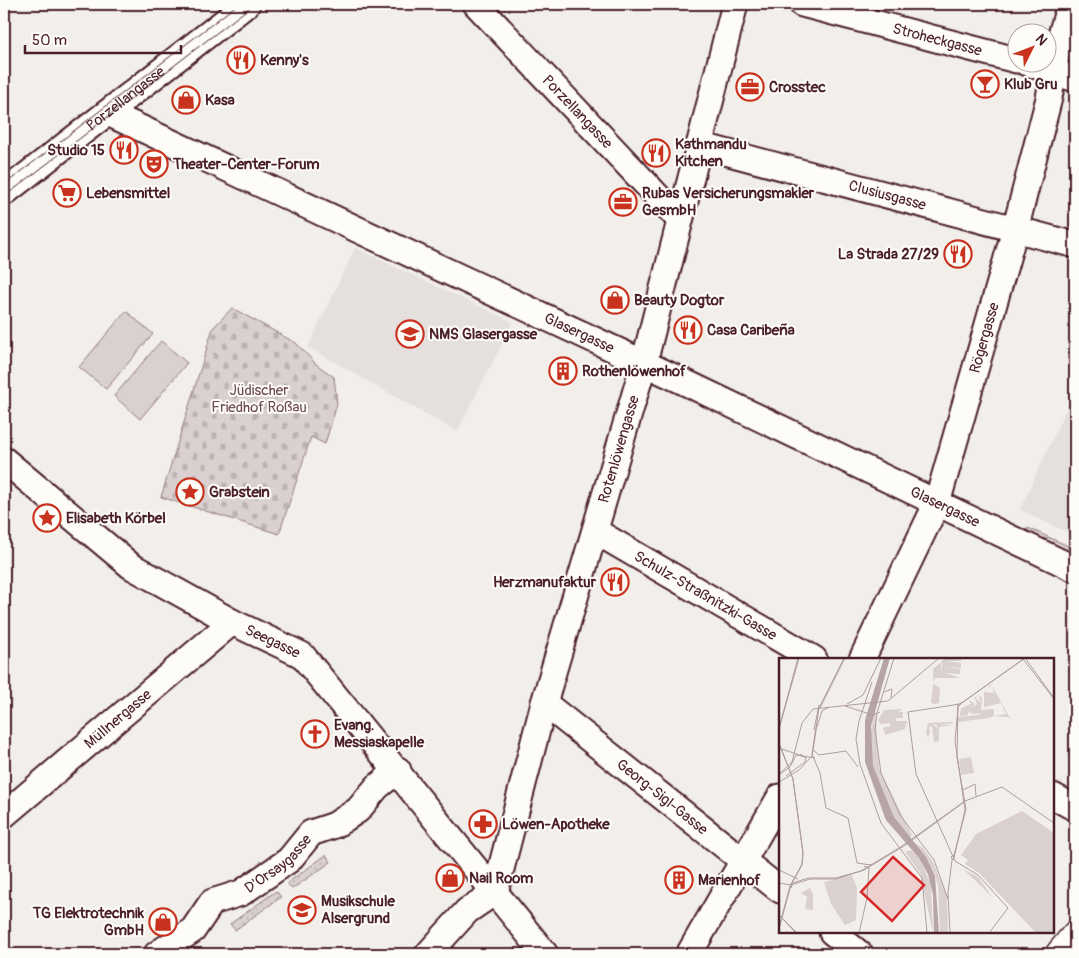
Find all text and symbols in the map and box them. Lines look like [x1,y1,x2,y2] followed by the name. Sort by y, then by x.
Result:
[891,19,985,60] street label: Stroheckgasse
[25,22,181,54] scale bar
[1006,22,1056,72] north arrow
[1032,30,1051,49] text: N
[32,31,67,50] text: 50 m
[226,45,256,75] restaurant icon: Kenny's
[260,51,309,70] place label: Kenny's
[82,62,169,135] street label: Porzellangasse
[970,69,1000,99] bar icon: Klub Gru
[538,71,617,153] street label: Porzellangasse
[735,72,765,102] office icon: Crosstec
[1004,75,1058,94] place label: Klub Gru
[769,78,826,97] place label: Crosstec
[171,85,201,115] shop icon: Kasa
[205,91,235,110] place label: Kasa
[109,135,139,165] restaurant icon: Studio 15
[675,135,747,171] place label: Kathmandu Kitchen
[641,138,671,168] restaurant icon: Kathmandu Kitchen
[47,141,105,160] place label: Studio 15
[139,149,169,179] theatre icon: Theater-Center-Forum
[172,155,319,174] place label: Theater-Center-Forum
[847,176,929,215] street label: Clusiusgasse
[52,178,82,208] supermarket icon: Lebensmittel
[86,184,170,203] place label: Lebensmittel
[642,184,815,220] place label: Rubas Versicherungsmakler GesmbH
[608,187,638,217] office icon: Rubas Versicherungsmakler GesmbH
[943,239,973,269] restaurant icon: La Strada 27/29
[838,245,939,264] place label: La Strada 27/29
[600,285,630,315] shop icon: Beauty Dogtor
[634,291,725,310] place label: Beauty Dogtor
[965,300,1003,375] street label: Rögergasse
[541,308,618,358] street label: Glasergasse
[673,315,703,345] restaurant icon: Casa Caribeña
[395,319,425,349] school or university icon: NMS Glasergasse
[707,321,795,340] place label: Casa Caribeña
[429,325,538,344] place label: NMS Glasergasse
[548,356,578,386] building icon: Rothenlöwenhof
[582,362,687,381] place label: Rothenlöwenhof
[211,381,307,417] park label: Jüdischer Friedhof Roßau
[594,392,644,505] street label: Rotenlöwengasse
[175,477,205,507] place icon: Grabstein
[907,482,984,532] street label: Glasergasse
[209,483,270,502] place label: Grabstein
[32,503,62,533] place icon: Elisabeth Körbel
[66,509,166,528] place label: Elisabeth Körbel
[631,546,781,645] street label: Schulz-Straßnitzki-Gasse
[600,567,630,597] restaurant icon: Herzmanufaktur
[493,573,597,592] place label: Herzmanufaktur
[242,620,304,663] street label: Seegasse
[779,658,1054,933] inset map
[80,684,156,753] street label: Müllnergasse
[334,716,425,752] place label: Evang. Messiaskapelle
[300,719,330,749] church icon: Evang. Messiaskapelle
[613,755,712,839] street label: Georg-Sigl-Gasse
[468,809,498,839] pharmacy icon: Löwen-Apotheke
[502,815,610,834] place label: Löwen-Apotheke
[241,830,316,897] street label: D'Orsaygasse
[435,863,465,893] shop icon: Nail Room
[664,865,694,895] building icon: Marienhof
[469,869,533,888] place label: Nail Room
[698,871,761,890] place label: Marienhof
[321,892,395,928] place label: Musikschule Alsergrund
[287,895,317,925] school or university icon: Musikschule Alsergrund
[32,904,145,940] place label: TG Elektrotechnik GmbH
[148,907,178,937] shop icon: TG Elektrotechnik GmbH

